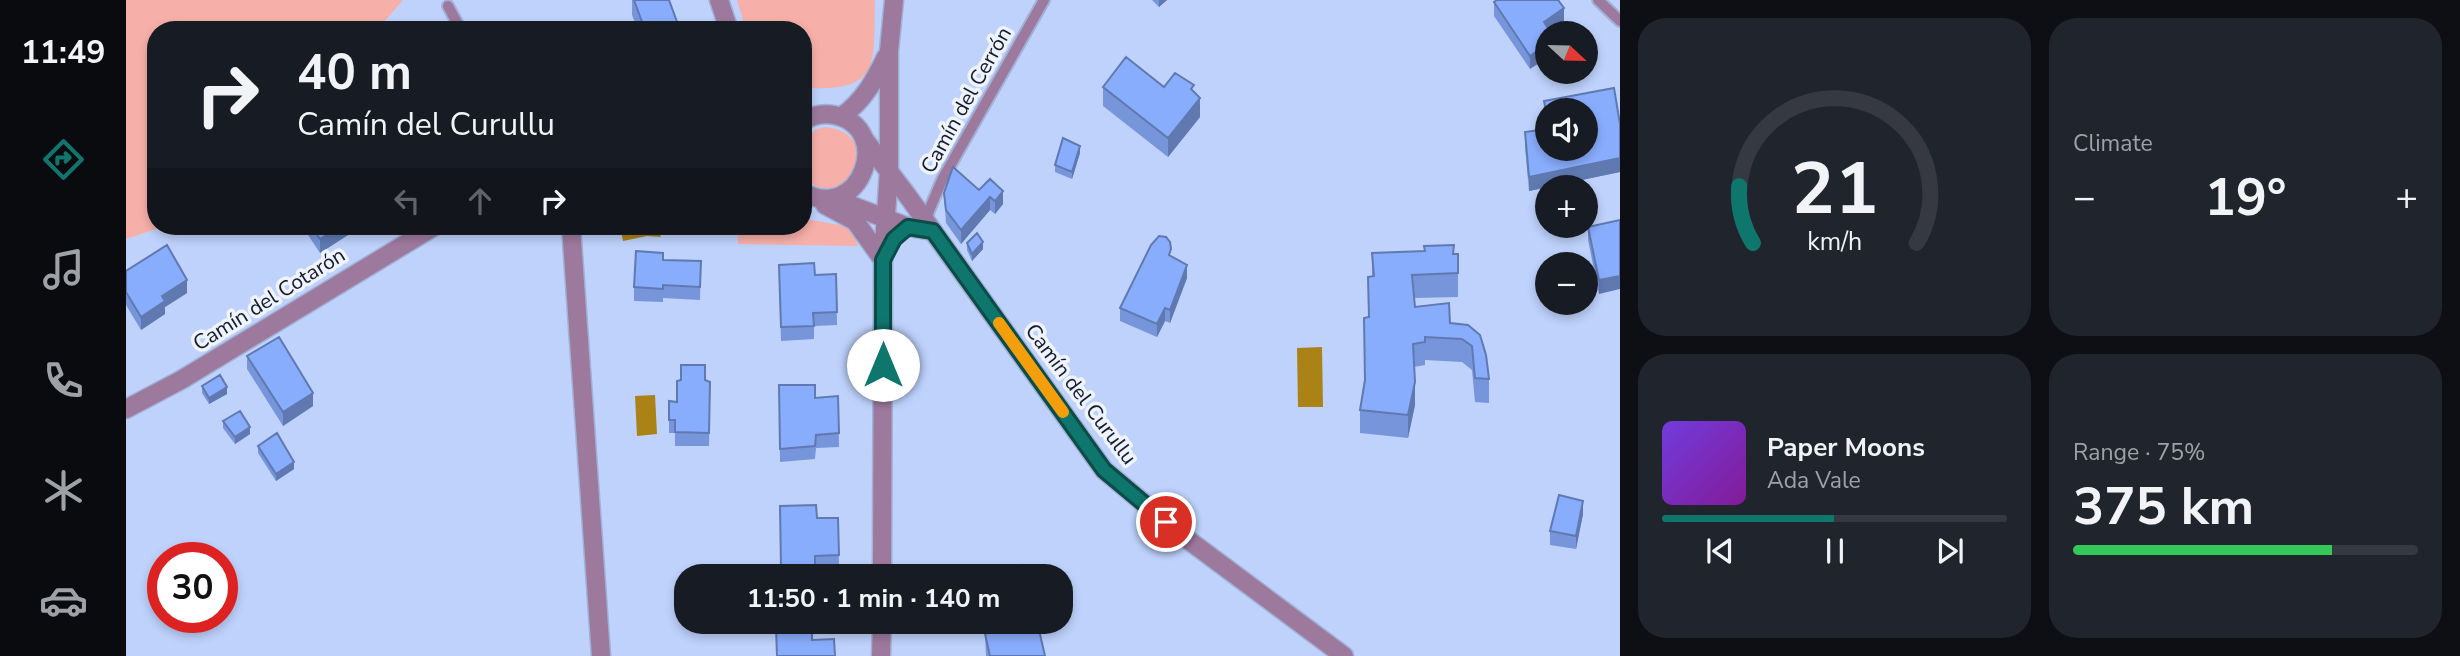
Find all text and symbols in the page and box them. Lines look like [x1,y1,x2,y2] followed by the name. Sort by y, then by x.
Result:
[1535,21,1598,84] north arrow
[1535,21,1598,315] map controls
[914,22,1018,178] street label: Camín del Cerrón
[21,31,105,74] text: 11:49
[297,39,412,106] text: 40 m
[182,49,273,140] icon: right
[1535,98,1598,161] button: sound
[297,103,555,146] text: Camín del Curullu
[2073,128,2153,159] text: Climate
[39,135,88,184] icon: directions
[1791,139,1878,239] text: 21
[2204,162,2287,233] text: 19°
[2073,172,2096,223] text: −
[2395,172,2418,223] text: +
[1535,175,1598,238] button: +
[388,182,426,220] icon: left
[461,182,499,220] icon: ahead
[534,182,572,220] icon: right
[1807,225,1862,259] text: km/h
[188,241,350,357] street label: Camín del Cotarón
[39,245,88,294] icon: music
[1535,252,1598,315] button: −
[1019,318,1143,470] street label: Camín del Curullu
[846,328,920,402] position arrow
[39,356,88,405] icon: phone
[1767,430,1925,465] text: Paper Moons
[2073,437,2205,468] text: Range · 75%
[1767,465,1861,496] text: Ada Vale
[39,466,88,515] icon: climate
[2073,471,2254,542] text: 375 km
[1136,492,1196,552] pin
[1147,503,1185,541] icon: arrive
[1701,532,1739,570] icon: previous
[1816,532,1854,570] icon: pause
[1931,532,1969,570] icon: next
[147,542,238,633] speed limit sign: 30
[39,576,88,625] icon: car
[747,581,1000,616] text: 11:50 · 1 min · 140 m

